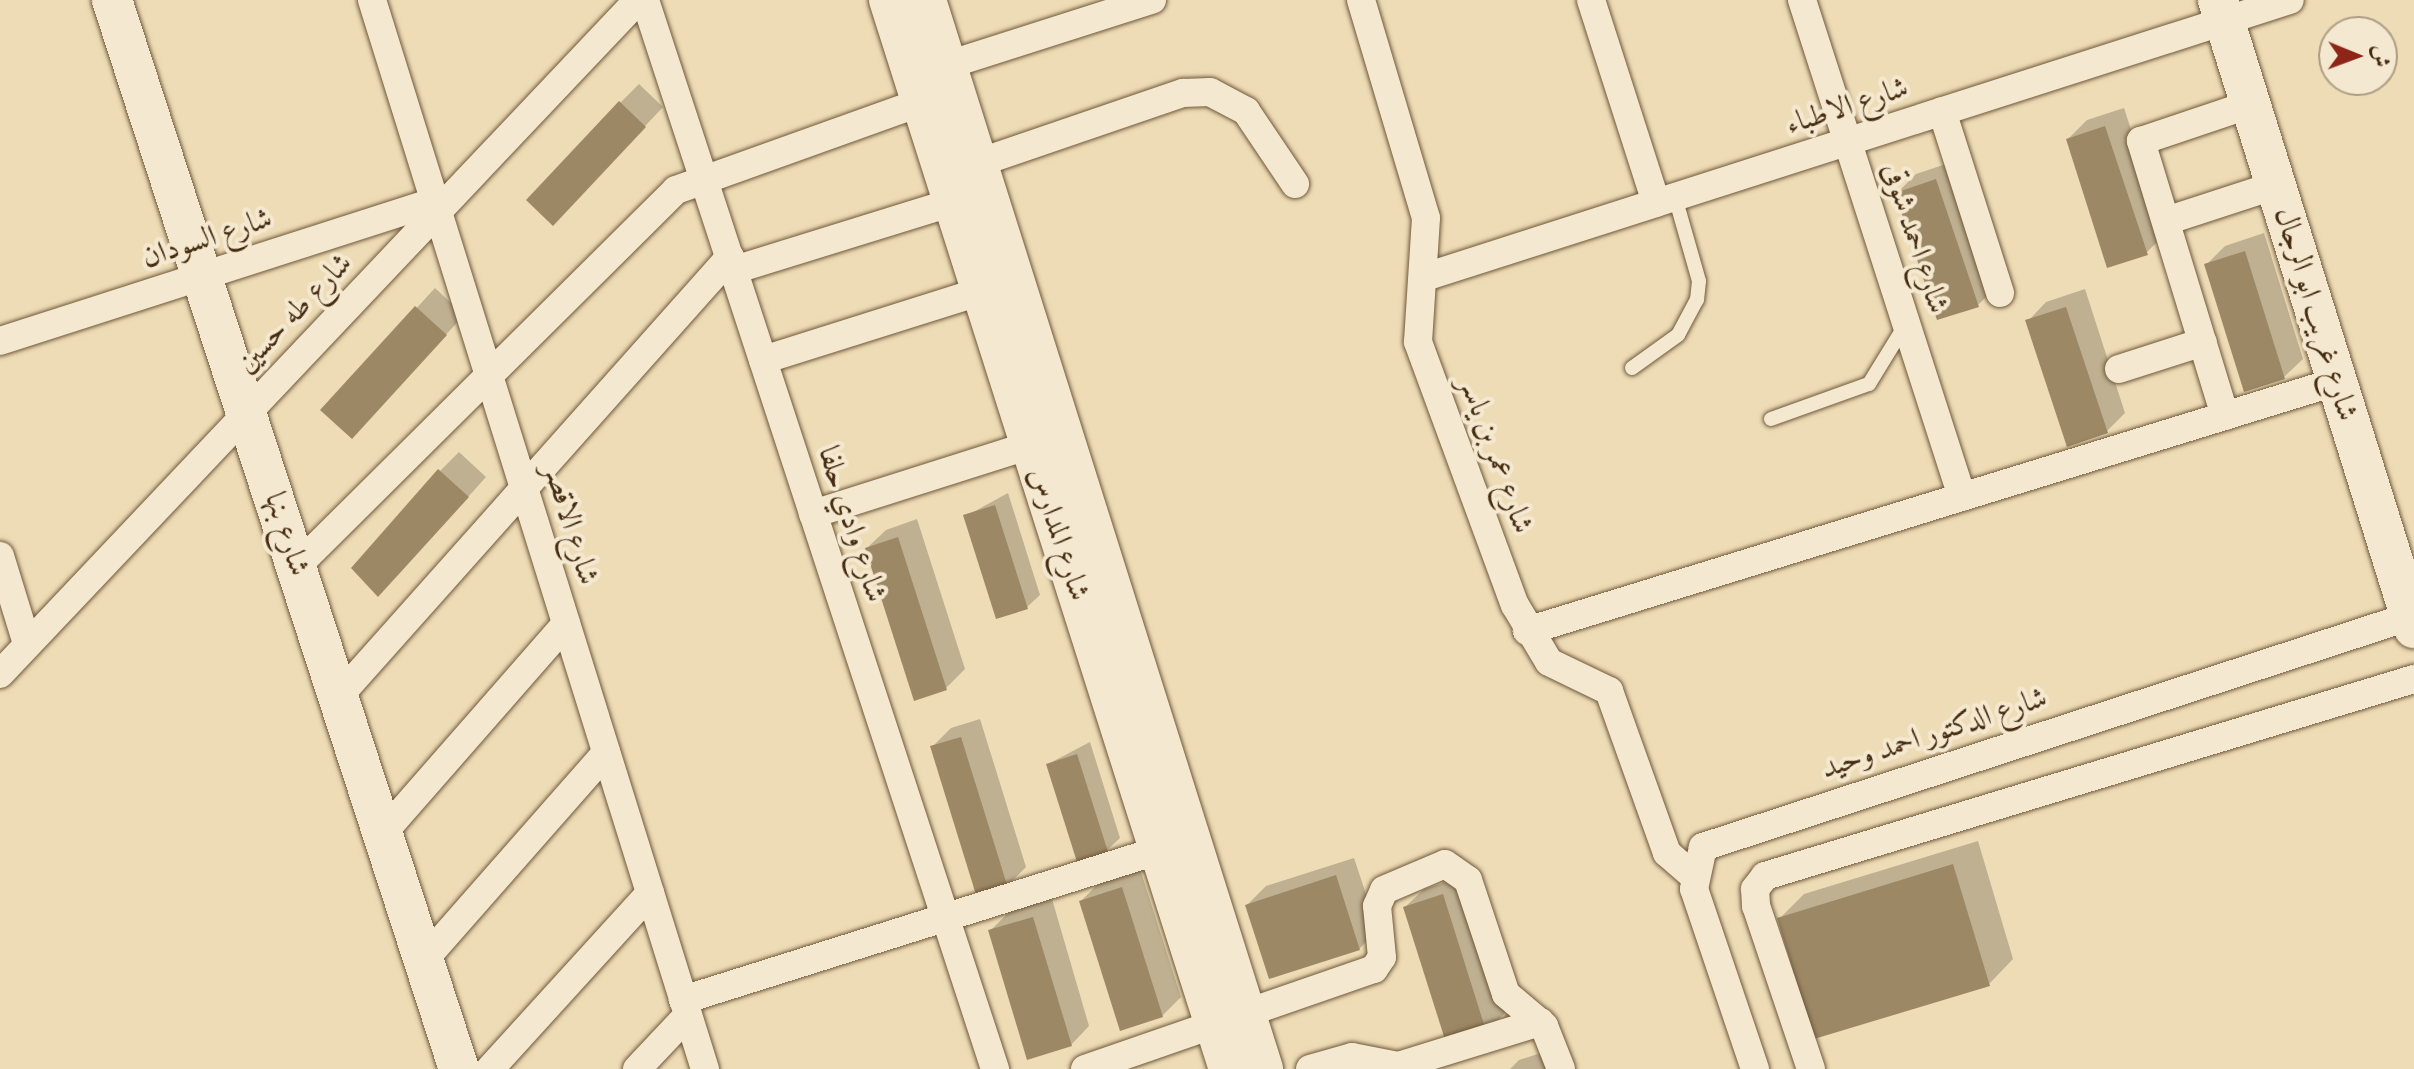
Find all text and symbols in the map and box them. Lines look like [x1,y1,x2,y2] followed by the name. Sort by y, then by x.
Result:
[2318,16,2398,96] north arrow
[2367,45,2394,68] text: ش
[1781,69,1913,143] street label: شارع الاطباء
[1874,158,1956,318] street label: شارع احمد شوقى
[137,200,277,276] street label: شارع السودان
[2266,203,2366,425] street label: شارع غريب ابو الرجال
[228,246,360,380] street label: شارع طه حسين
[1451,372,1541,538] street label: شارع عمر بن ياسر
[810,442,894,606] street label: شارع وادي حلفا
[536,459,606,589] street label: شارع الاقصر
[1021,463,1097,605] street label: شارع المدارس
[257,488,317,580] street label: شارع بنها
[1817,680,2051,786] street label: شارع الدكتور احمد وحيد

